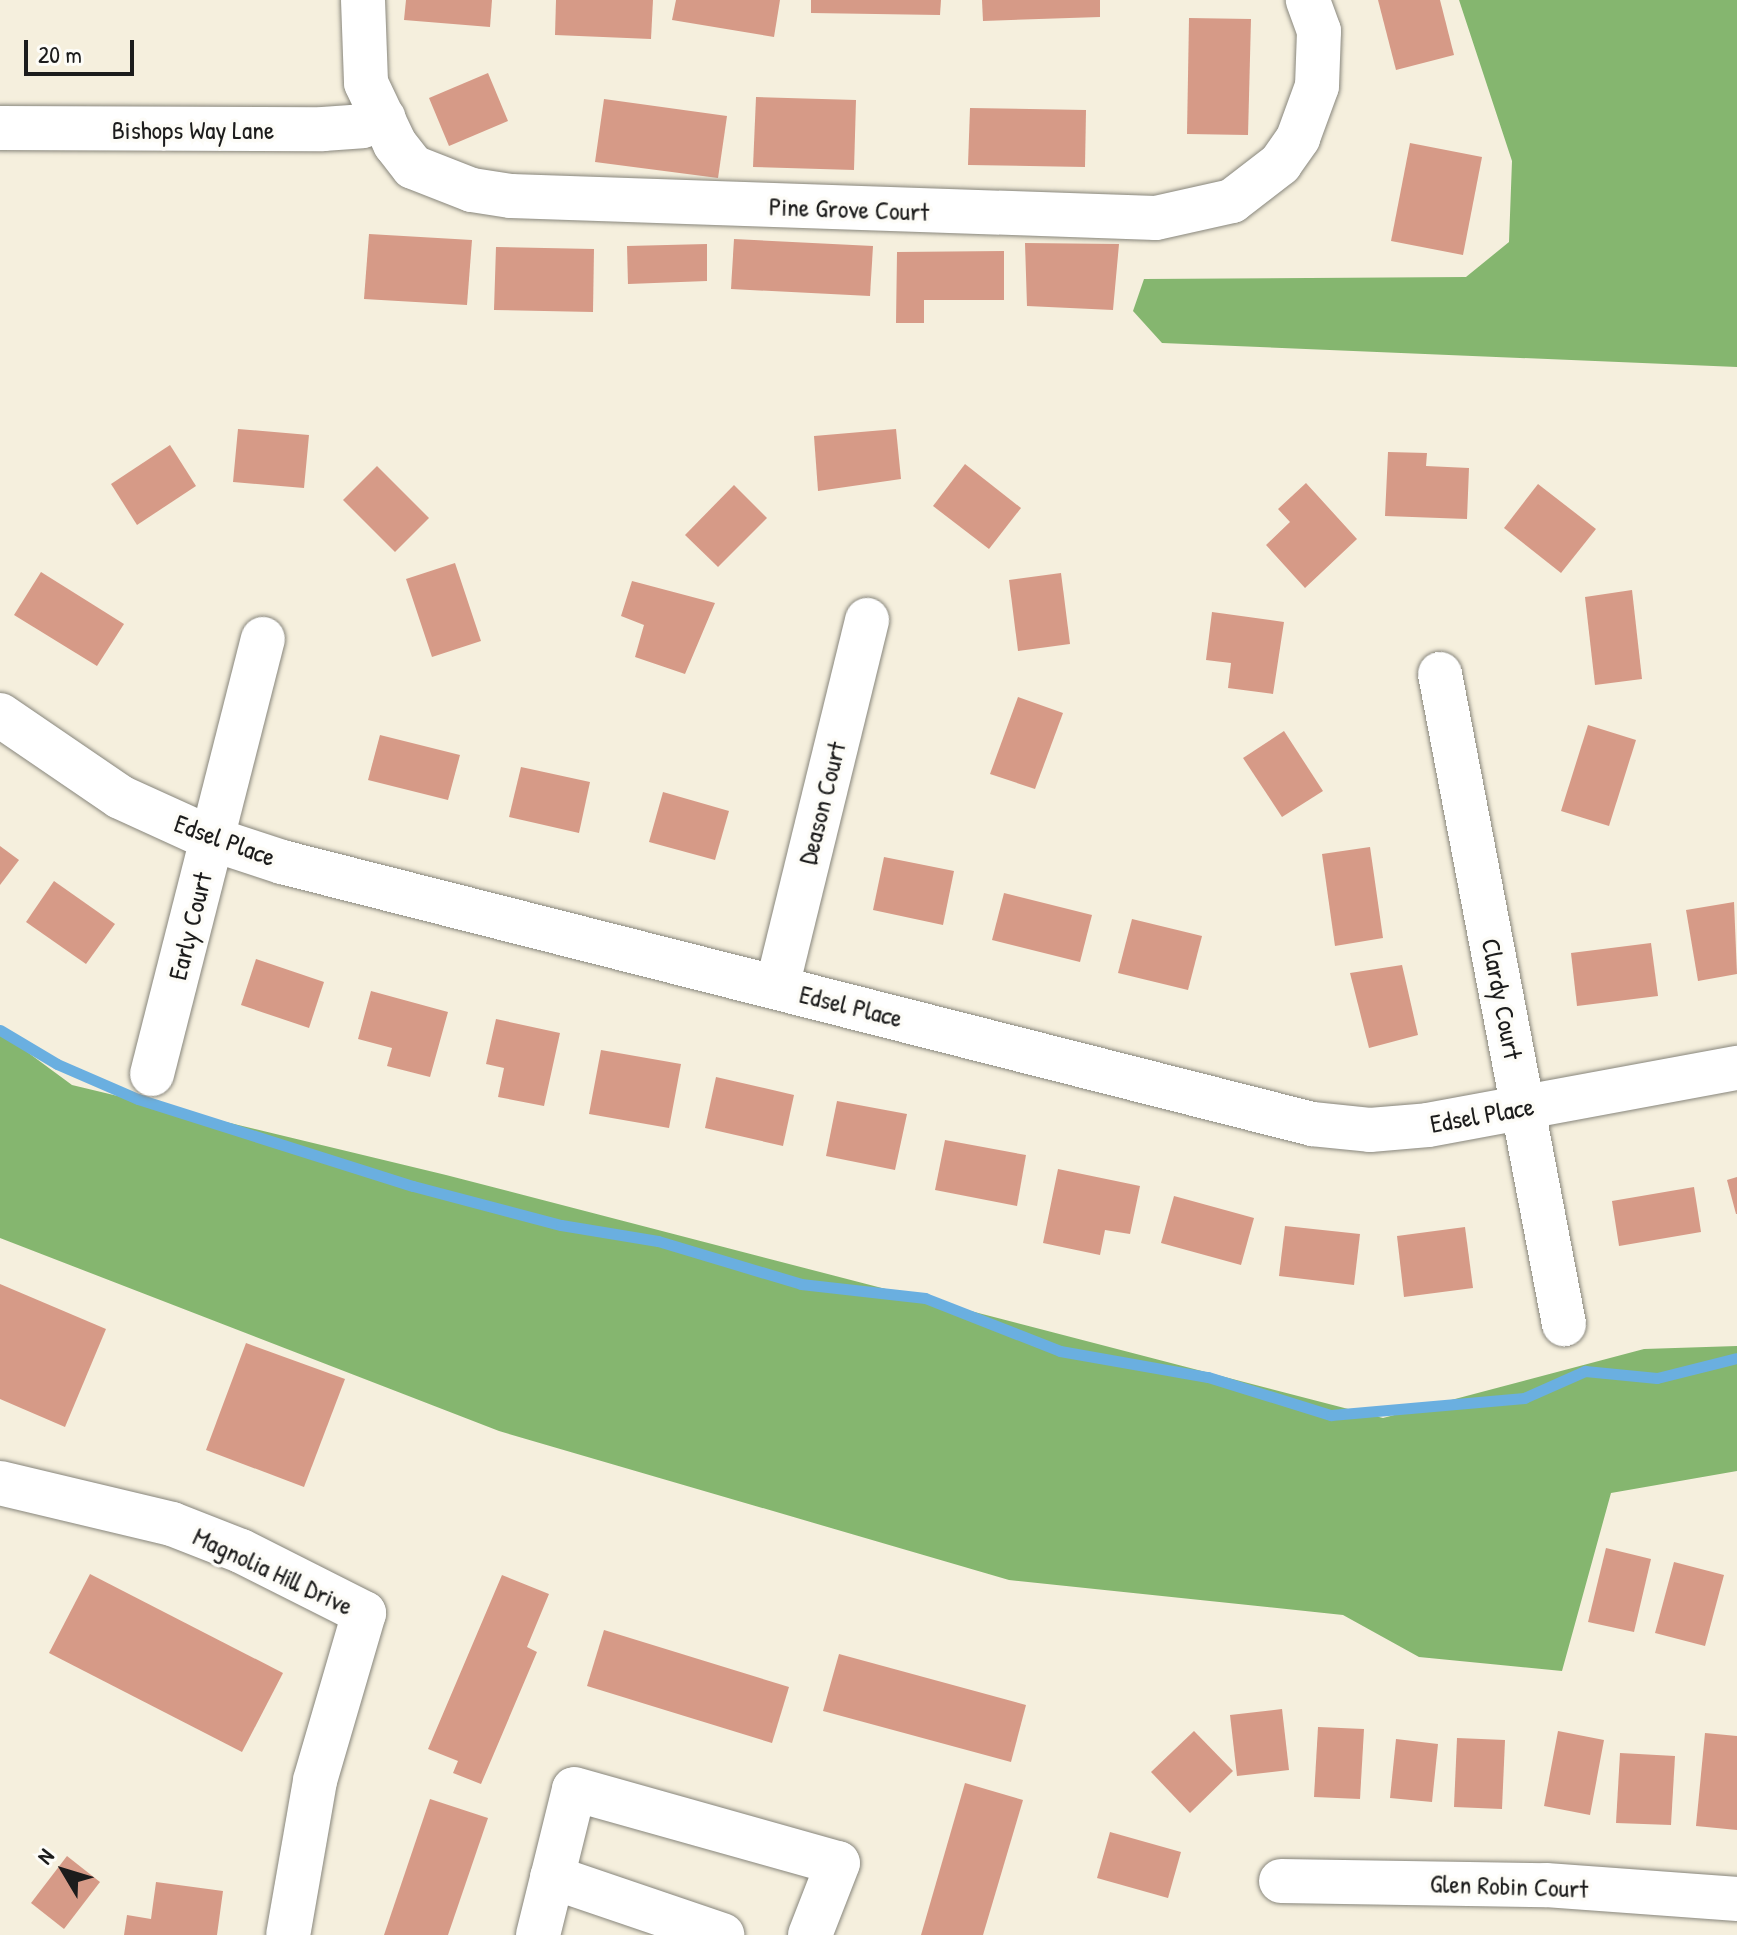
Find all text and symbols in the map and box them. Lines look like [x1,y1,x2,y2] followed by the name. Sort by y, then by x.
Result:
[28,24,138,74] scale bar
[38,38,82,70] text: 20 m
[112,114,274,146] street label: Bishops Way Lane
[768,191,930,227] street label: Pine Grove Court
[792,738,852,868] street label: Deason Court
[170,807,280,873] street label: Edsel Place
[162,869,218,983] street label: Early Court
[1475,936,1529,1062] street label: Clardy Court
[796,978,906,1034] street label: Edsel Place
[1428,1091,1536,1139] street label: Edsel Place
[188,1520,358,1622] street label: Magnolia Hill Drive
[24,1831,104,1911] north arrow
[30,1842,61,1870] text: N
[1429,1868,1589,1904] street label: Glen Robin Court

